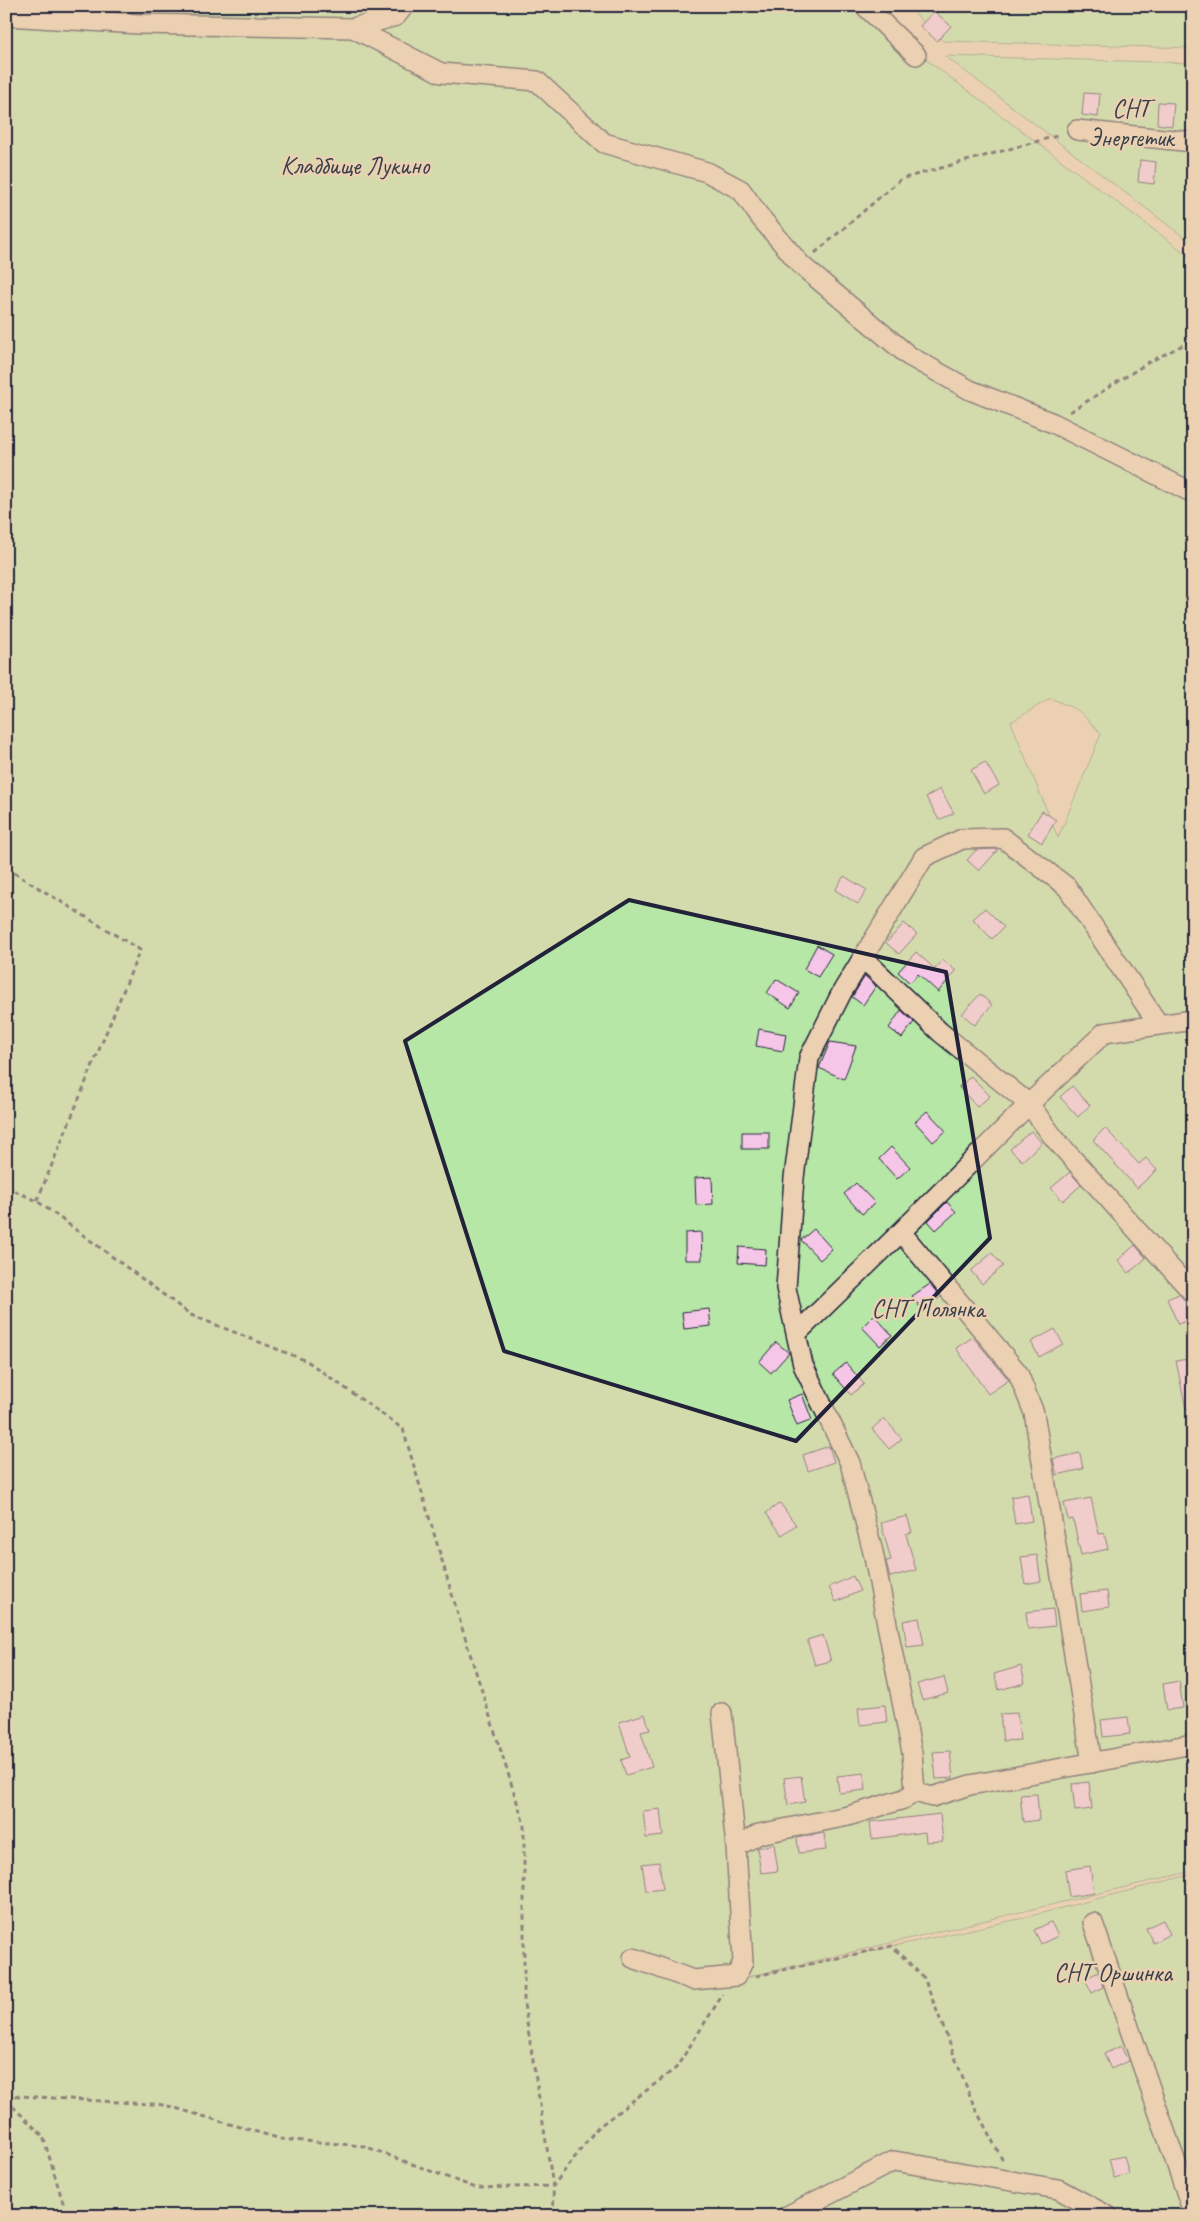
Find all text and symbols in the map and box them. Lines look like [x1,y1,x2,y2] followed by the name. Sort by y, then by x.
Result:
[1088,93,1176,154] park label: СНТ Энергетик
[281,150,430,182] park label: Кладбище Лукино
[871,1293,987,1325] park label: СНТ Полянка
[1054,1957,1174,1989] park label: СНТ Оршинка

